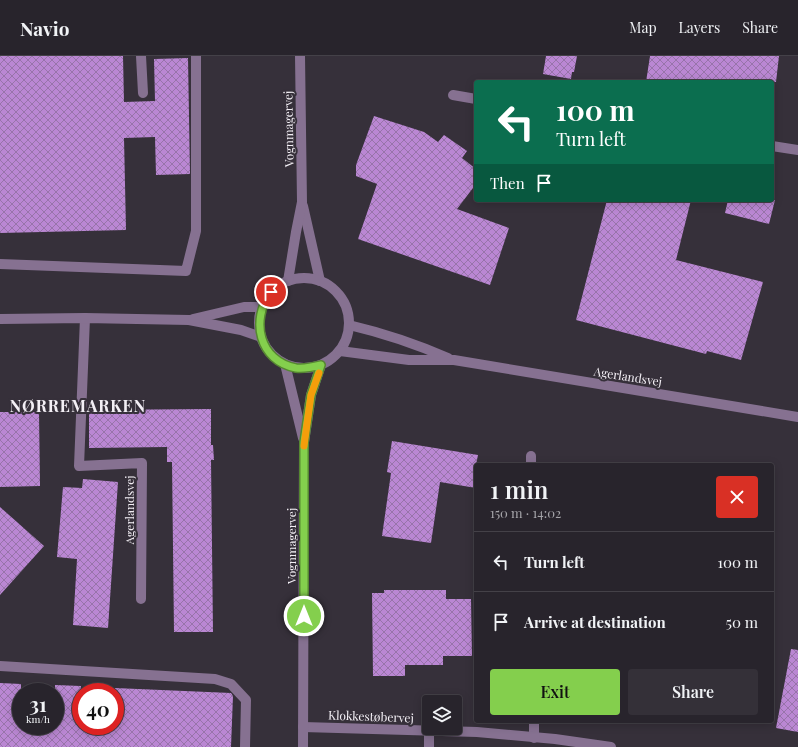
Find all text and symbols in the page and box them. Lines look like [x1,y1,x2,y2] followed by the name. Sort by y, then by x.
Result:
[20,15,69,41] text: Navio
[629,18,657,37] text: Map
[679,18,720,37] text: Layers
[742,18,778,37] text: Share
[279,91,297,168] street label: Vognmagervej
[556,91,635,128] text: 100 m
[490,96,542,148] icon: left
[556,127,626,151] text: Turn left
[533,172,555,194] icon: arrive
[490,173,525,193] text: Then
[254,275,288,309] pin
[260,281,282,303] icon: arrive
[592,363,663,389] street label: Agerlandsvej
[10,395,146,416] district label: NØRREMARKEN
[490,473,548,505] text: 1 min
[121,476,137,545] street label: Agerlandsvej
[716,476,758,518] button: close
[490,504,561,521] text: 150 m · 14:02
[283,508,299,585] street label: Vognmagervej
[490,551,512,573] icon: left
[524,552,585,572] text: Turn left
[717,552,758,572] text: 100 m
[283,595,325,637] position arrow
[490,611,512,633] icon: arrive
[524,612,666,632] text: Arrive at destination
[726,612,758,632] text: 50 m
[490,669,620,715] button: Exit
[628,669,758,715] button: Share
[72,683,124,735] speed limit sign: 40
[29,690,47,717] text: 31
[422,695,462,735] map controls
[422,695,462,735] button: layers
[328,707,414,725] street label: Klokkestøbervej
[26,712,50,726] text: km/h

